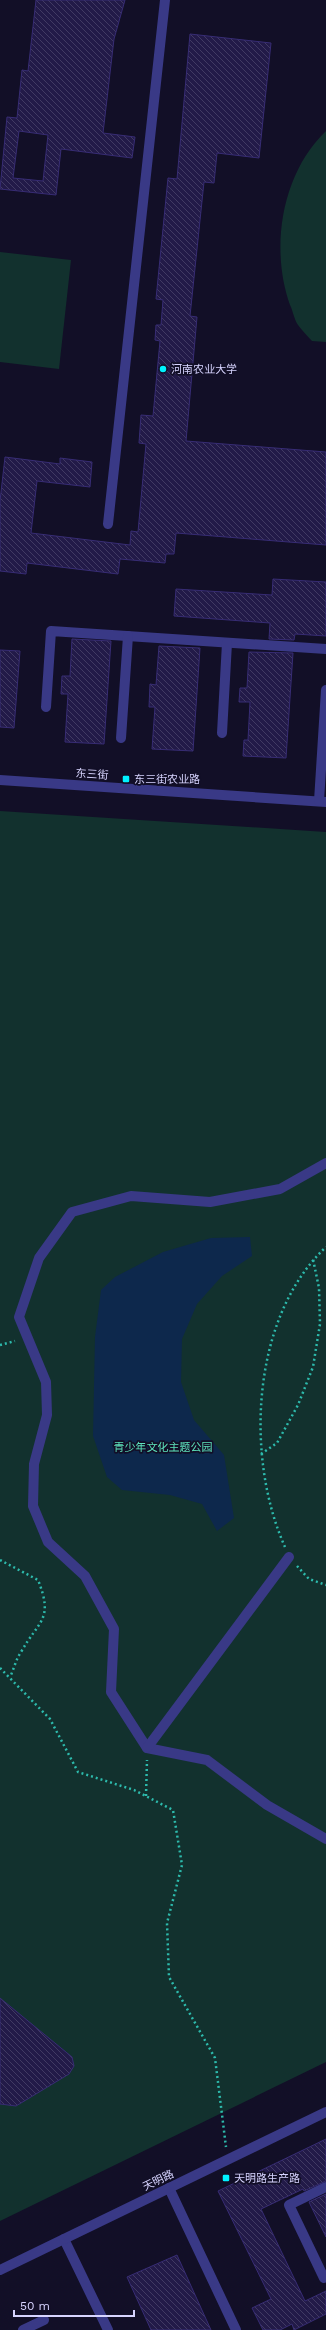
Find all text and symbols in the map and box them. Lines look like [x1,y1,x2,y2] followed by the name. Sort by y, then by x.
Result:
[171,363,237,376] place label: 河南农业大学
[158,364,168,374] marker: 河南农业大学
[75,767,109,782] street label: 东三街
[134,773,200,786] place label: 东三街农业路
[121,774,131,784] marker: 东三街农业路
[114,1441,213,1454] park label: 青少年文化主题公园
[141,2167,176,2194] street label: 天明路
[234,2172,300,2185] place label: 天明路生产路
[221,2173,231,2183] marker: 天明路生产路
[14,2292,134,2318] scale bar
[20,2299,50,2313] text: 50 m

